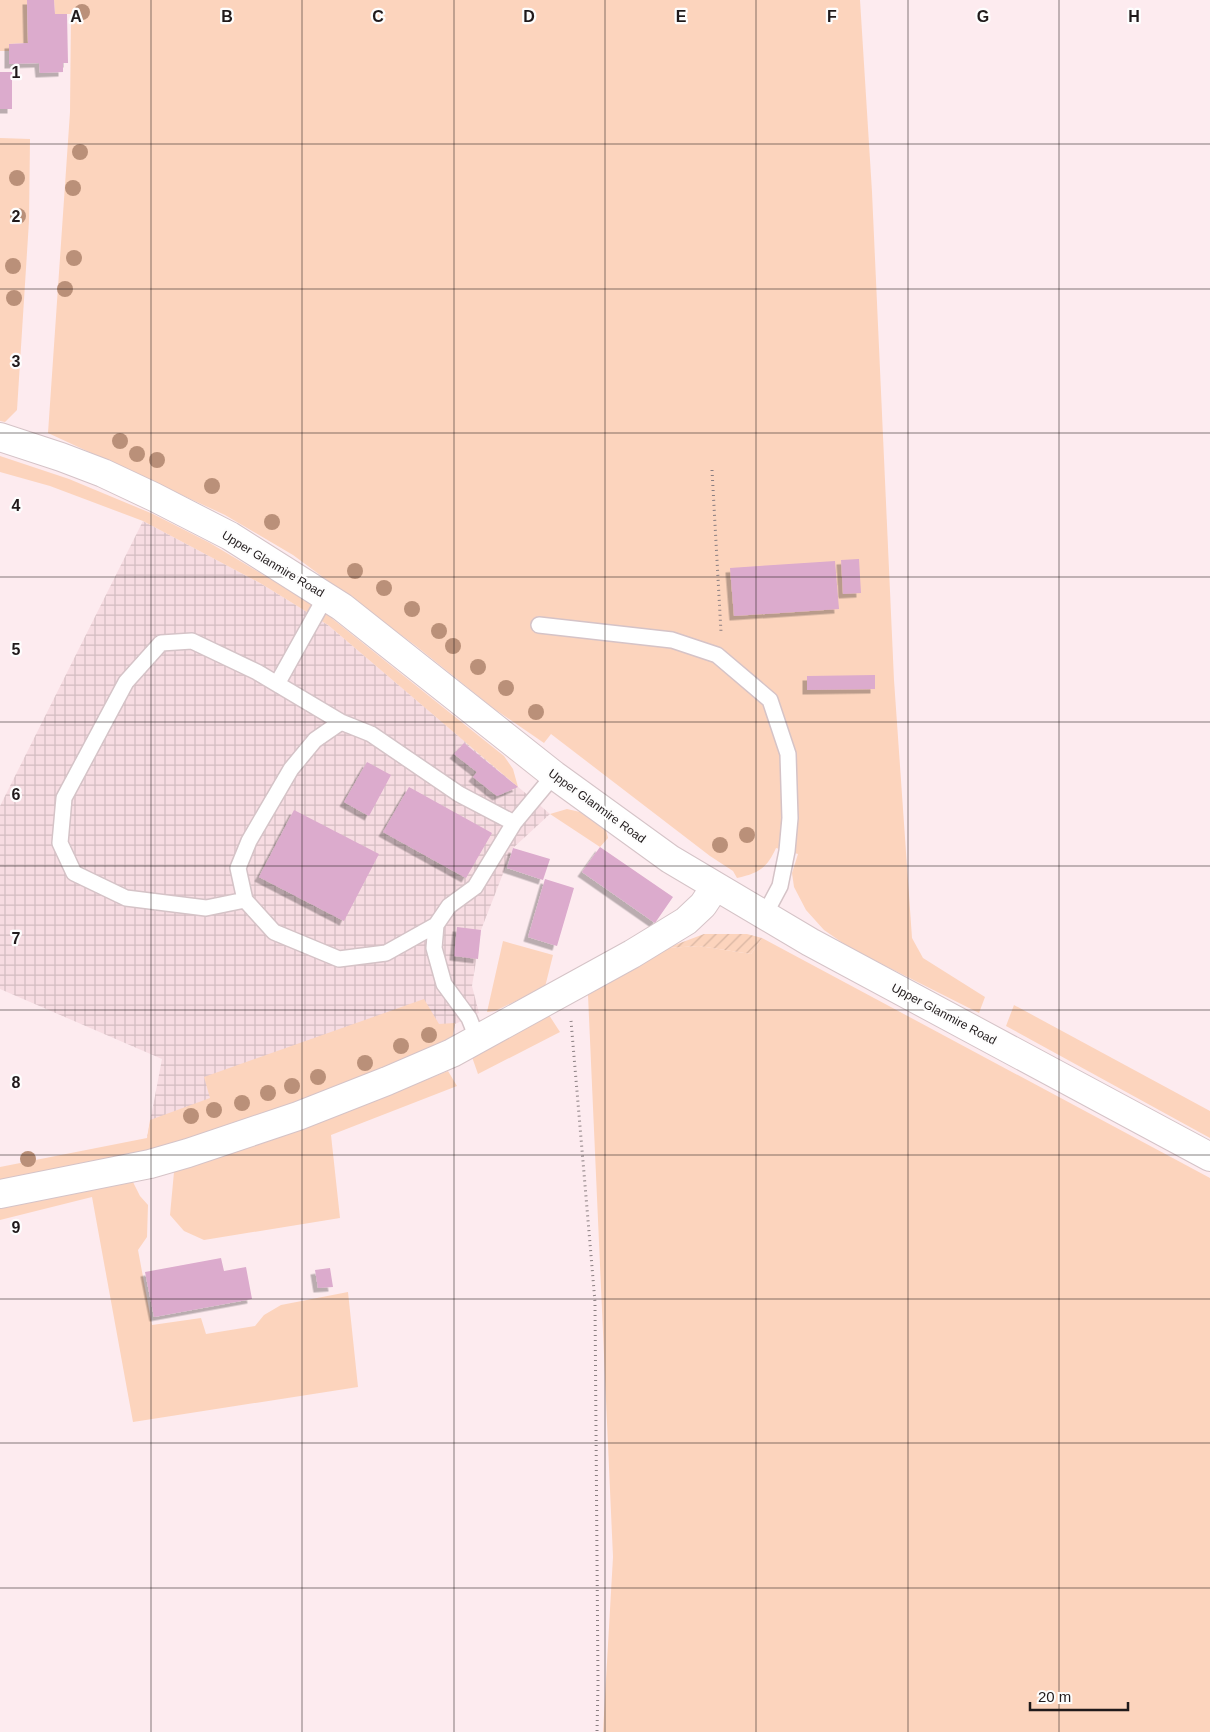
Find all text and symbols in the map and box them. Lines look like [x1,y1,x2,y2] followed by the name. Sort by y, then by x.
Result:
[70,8,82,25] text: A
[221,8,233,25] text: B
[372,8,384,25] text: C
[523,8,535,25] text: D
[676,8,687,25] text: E
[827,8,837,25] text: F
[977,8,989,25] text: G
[1128,8,1140,25] text: H
[12,64,21,81] text: 1
[12,208,21,225] text: 2
[12,353,21,370] text: 3
[12,497,21,514] text: 4
[219,528,327,600] street label: Upper Glanmire Road
[12,641,21,658] text: 5
[546,766,648,846] street label: Upper Glanmire Road
[12,786,21,803] text: 6
[12,930,21,947] text: 7
[889,980,999,1048] street label: Upper Glanmire Road
[12,1074,21,1091] text: 8
[12,1219,21,1236] text: 9
[1030,1680,1128,1712] scale bar
[1038,1688,1071,1705] text: 20 m

